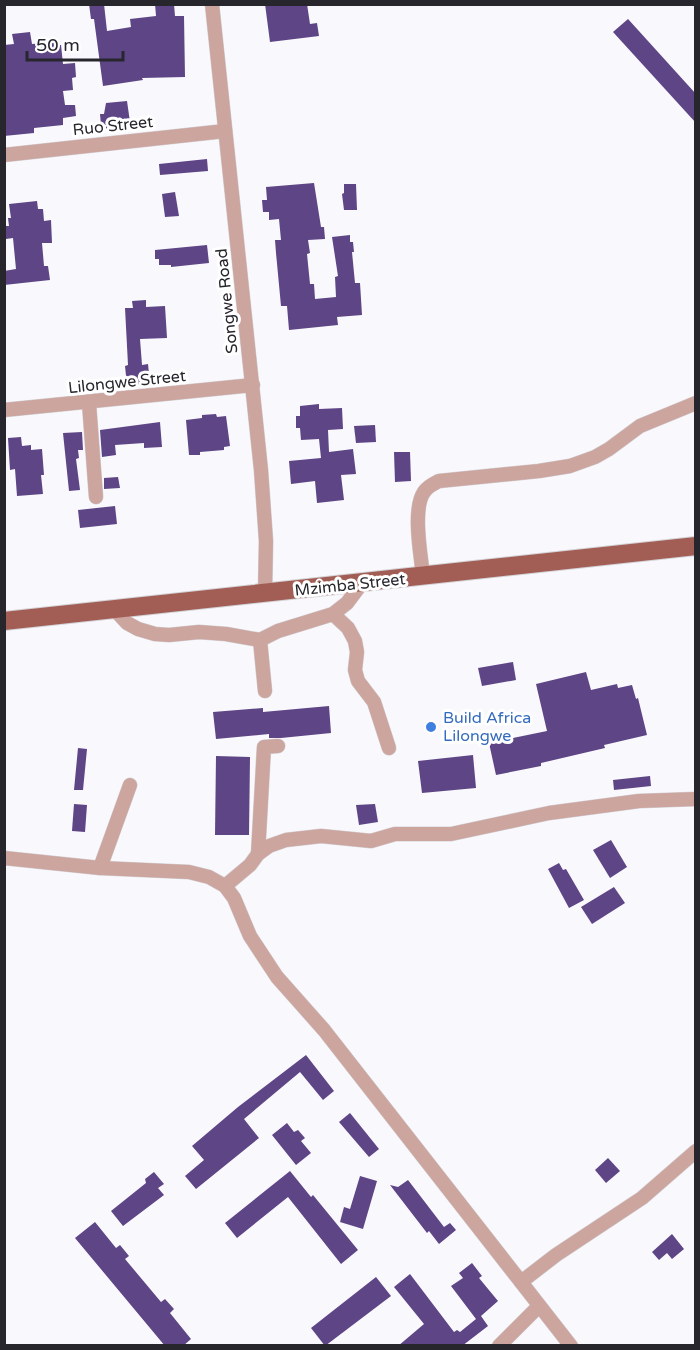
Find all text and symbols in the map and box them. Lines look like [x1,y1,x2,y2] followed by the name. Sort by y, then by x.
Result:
[27,24,123,62] scale bar
[36,34,80,56] text: 50 m
[72,112,154,140] street label: Ruo Street
[212,248,242,354] street label: Songwe Road
[67,366,187,398] street label: Lilongwe Street
[294,569,406,601] street label: Mzimba Street
[443,708,531,746] place label: Build Africa Lilongwe
[424,720,438,734] marker: Build Africa Lilongwe

